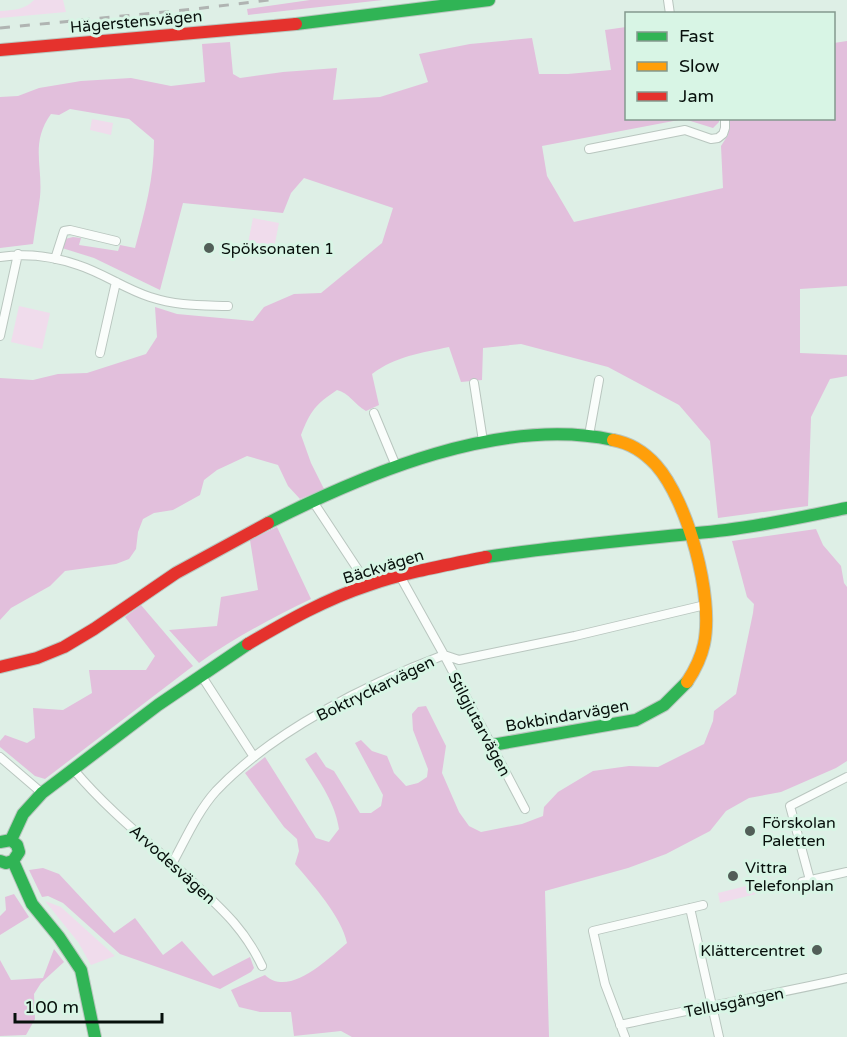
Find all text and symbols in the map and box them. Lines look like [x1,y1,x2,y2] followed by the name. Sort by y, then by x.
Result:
[69,6,203,38] street label: Hägerstensvägen
[625,12,835,120] legend
[679,25,714,47] text: Fast
[679,55,720,77] text: Slow
[679,85,714,107] text: Jam
[221,239,334,259] place label: Spöksonaten 1
[202,241,216,255] marker: Spöksonaten 1
[340,545,426,589] street label: Bäckvägen
[313,652,438,726] street label: Boktryckarvägen
[443,669,515,780] street label: Stilgjutarvägen
[504,695,630,737] street label: Bokbindarvägen
[762,813,836,851] place label: Förskolan Paletten
[125,821,220,909] street label: Arvodesvägen
[743,824,757,838] marker: Förskolan Paletten
[745,858,834,896] place label: Vittra Telefonplan
[726,869,740,883] marker: Vittra Telefonplan
[700,941,805,961] place label: Klättercentret
[810,943,824,957] marker: Klättercentret
[683,984,786,1022] street label: Tellusgången
[15,986,162,1024] scale bar
[24,996,79,1018] text: 100 m

